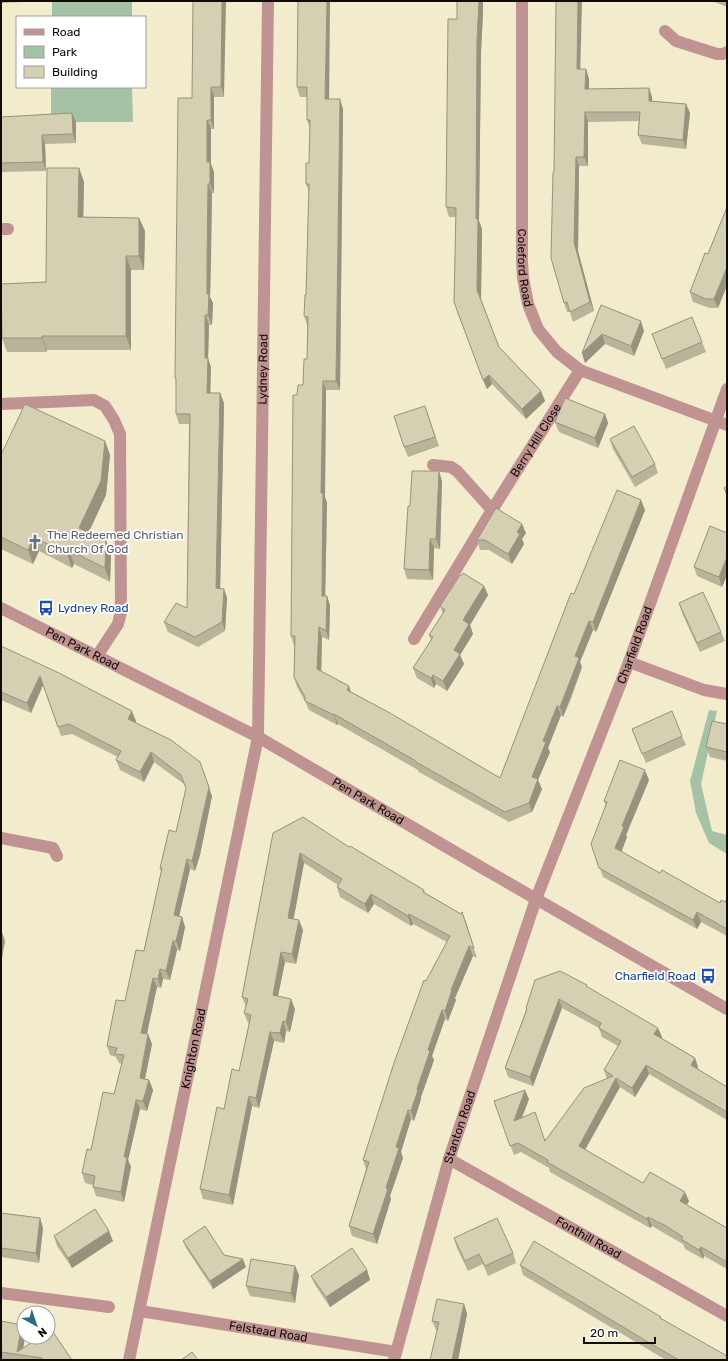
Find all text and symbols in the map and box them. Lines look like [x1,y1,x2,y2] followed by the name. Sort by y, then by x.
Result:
[16,16,146,88] legend
[52,25,80,39] text: Road
[52,45,78,59] text: Park
[52,65,98,79] text: Building
[515,229,535,308] street label: Coleford Road
[256,334,270,405] street label: Lydney Road
[507,401,564,480] street label: Berry Hill Close
[47,528,184,556] place label: The Redeemed Christian Church Of God
[26,533,44,551] church icon: The Redeemed Christian Church Of God
[37,599,55,617] bus stop icon: Lydney Road
[58,601,129,615] place label: Lydney Road
[614,605,655,686] street label: Charfield Road
[43,624,122,673] street label: Pen Park Road
[330,775,407,828] street label: Pen Park Road
[699,967,717,985] bus stop icon: Charfield Road
[615,969,696,983] place label: Charfield Road
[178,1007,209,1090] street label: Knighton Road
[441,1089,478,1165] street label: Stanton Road
[553,1214,624,1262] street label: Fonthill Road
[16,1305,56,1345] north arrow
[228,1318,309,1345] street label: Felstead Road
[584,1319,655,1345] scale bar
[35,1325,49,1340] text: N
[590,1326,618,1340] text: 20 m

